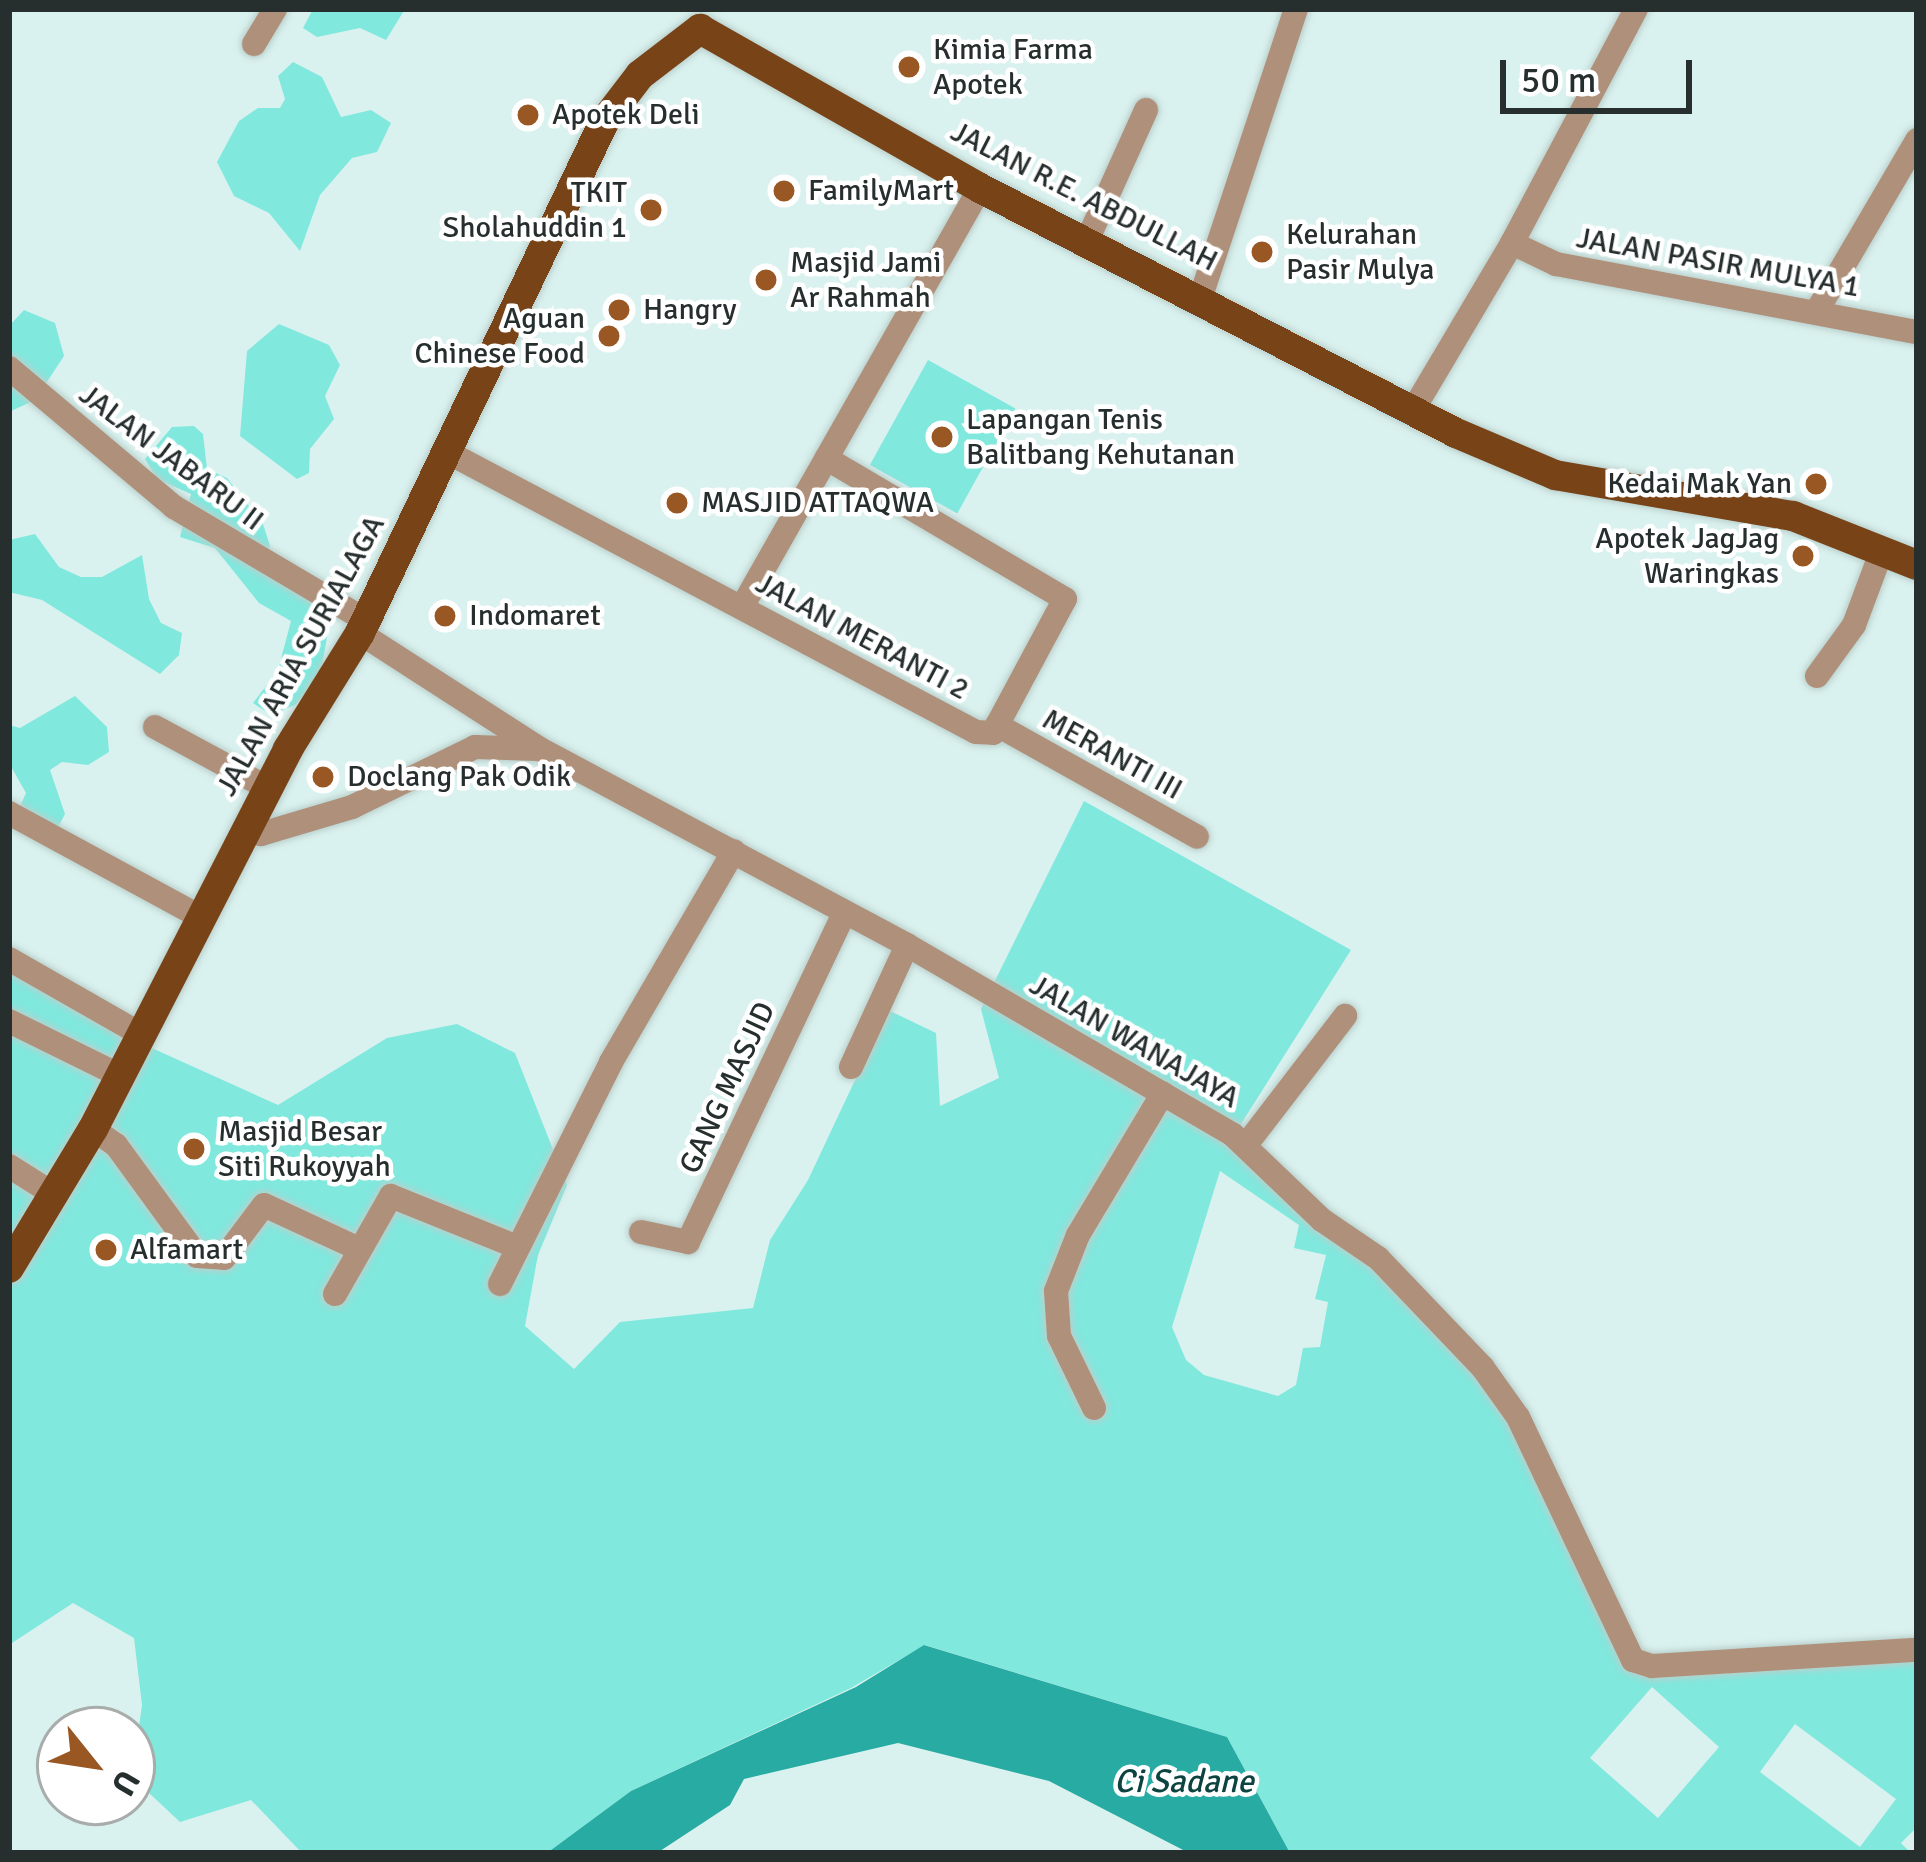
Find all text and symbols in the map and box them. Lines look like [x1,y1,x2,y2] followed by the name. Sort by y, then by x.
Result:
[933,32,1093,103] place label: Kimia Farma Apotek
[1506,36,1698,110] scale bar
[896,54,922,80] marker: Kimia Farma Apotek
[1521,58,1597,103] text: 50 m
[552,97,700,133] place label: Apotek Deli
[515,102,541,128] marker: Apotek Deli
[945,114,1223,280] street label: JALAN R.E. ABDULLAH
[808,173,954,209] place label: FamilyMart
[443,175,627,246] place label: TKIT Sholahuddin 1
[771,178,797,204] marker: FamilyMart
[638,197,664,223] marker: TKIT Sholahuddin 1
[1286,217,1434,288] place label: Kelurahan Pasir Mulya
[1574,220,1862,306] street label: JALAN PASIR MULYA 1
[1249,239,1275,265] marker: Kelurahan Pasir Mulya
[790,245,941,316] place label: Masjid Jami Ar Rahmah
[753,267,779,293] marker: Masjid Jami Ar Rahmah
[643,292,736,328] place label: Hangry
[606,297,632,323] marker: Hangry
[414,301,585,372] place label: Aguan Chinese Food
[596,323,622,349] marker: Aguan Chinese Food
[72,377,270,539] street label: JALAN JABARU II
[966,402,1235,472] place label: Lapangan Tenis Balitbang Kehutanan
[929,424,955,450] marker: Lapangan Tenis Balitbang Kehutanan
[1607,466,1792,502] place label: Kedai Mak Yan
[1803,471,1829,497] marker: Kedai Mak Yan
[701,485,934,521] place label: MASJID ATTAQWA
[664,490,690,516] marker: MASJID ATTAQWA
[209,510,393,802] street label: JALAN ARIA SURIALAGA
[1595,521,1779,592] place label: Apotek JagJag Waringkas
[1790,543,1816,569] marker: Apotek JagJag Waringkas
[749,566,975,708] street label: JALAN MERANTI 2
[469,598,601,634] place label: Indomaret
[432,603,458,629] marker: Indomaret
[1036,702,1188,808] street label: MERANTI III
[347,759,571,795] place label: Doclang Pak Odik
[310,764,336,790] marker: Doclang Pak Odik
[1023,967,1245,1117] street label: JALAN WANAJAYA
[673,997,783,1179] street label: GANG MASJID
[218,1114,391,1184] place label: Masjid Besar Siti Rukoyyah
[181,1136,207,1162] marker: Masjid Besar Siti Rukoyyah
[130,1232,243,1268] place label: Alfamart
[93,1237,119,1263] marker: Alfamart
[36,1706,156,1826] north arrow
[1114,1762,1254,1802] water label: Ci Sadane
[102,1763,148,1803] text: U

